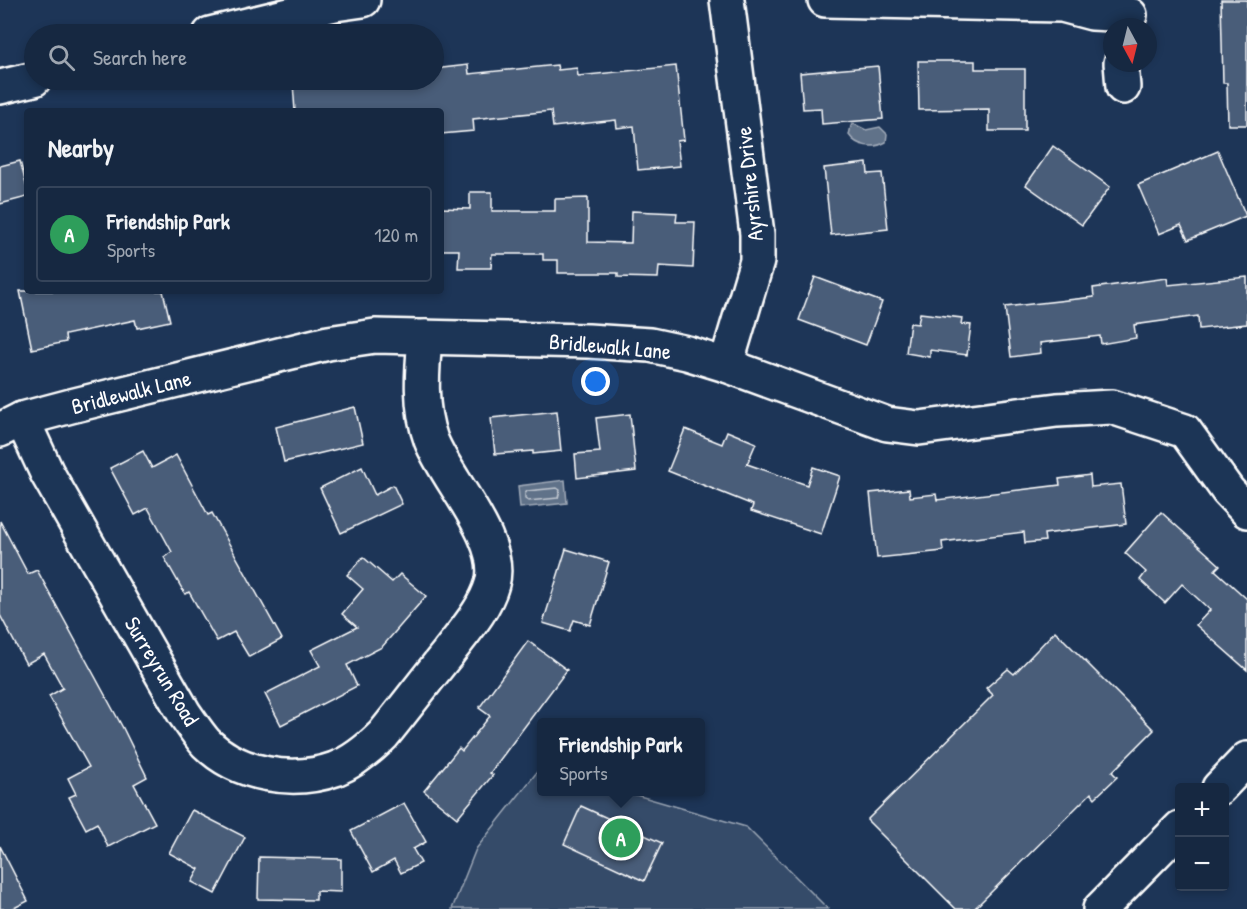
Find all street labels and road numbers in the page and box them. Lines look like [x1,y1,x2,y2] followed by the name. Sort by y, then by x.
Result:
[728,125,770,243] street label: Ayrshire Drive
[548,326,672,366] street label: Bridlewalk Lane
[68,363,194,421] street label: Bridlewalk Lane
[118,611,207,731] street label: Surreyrun Road

